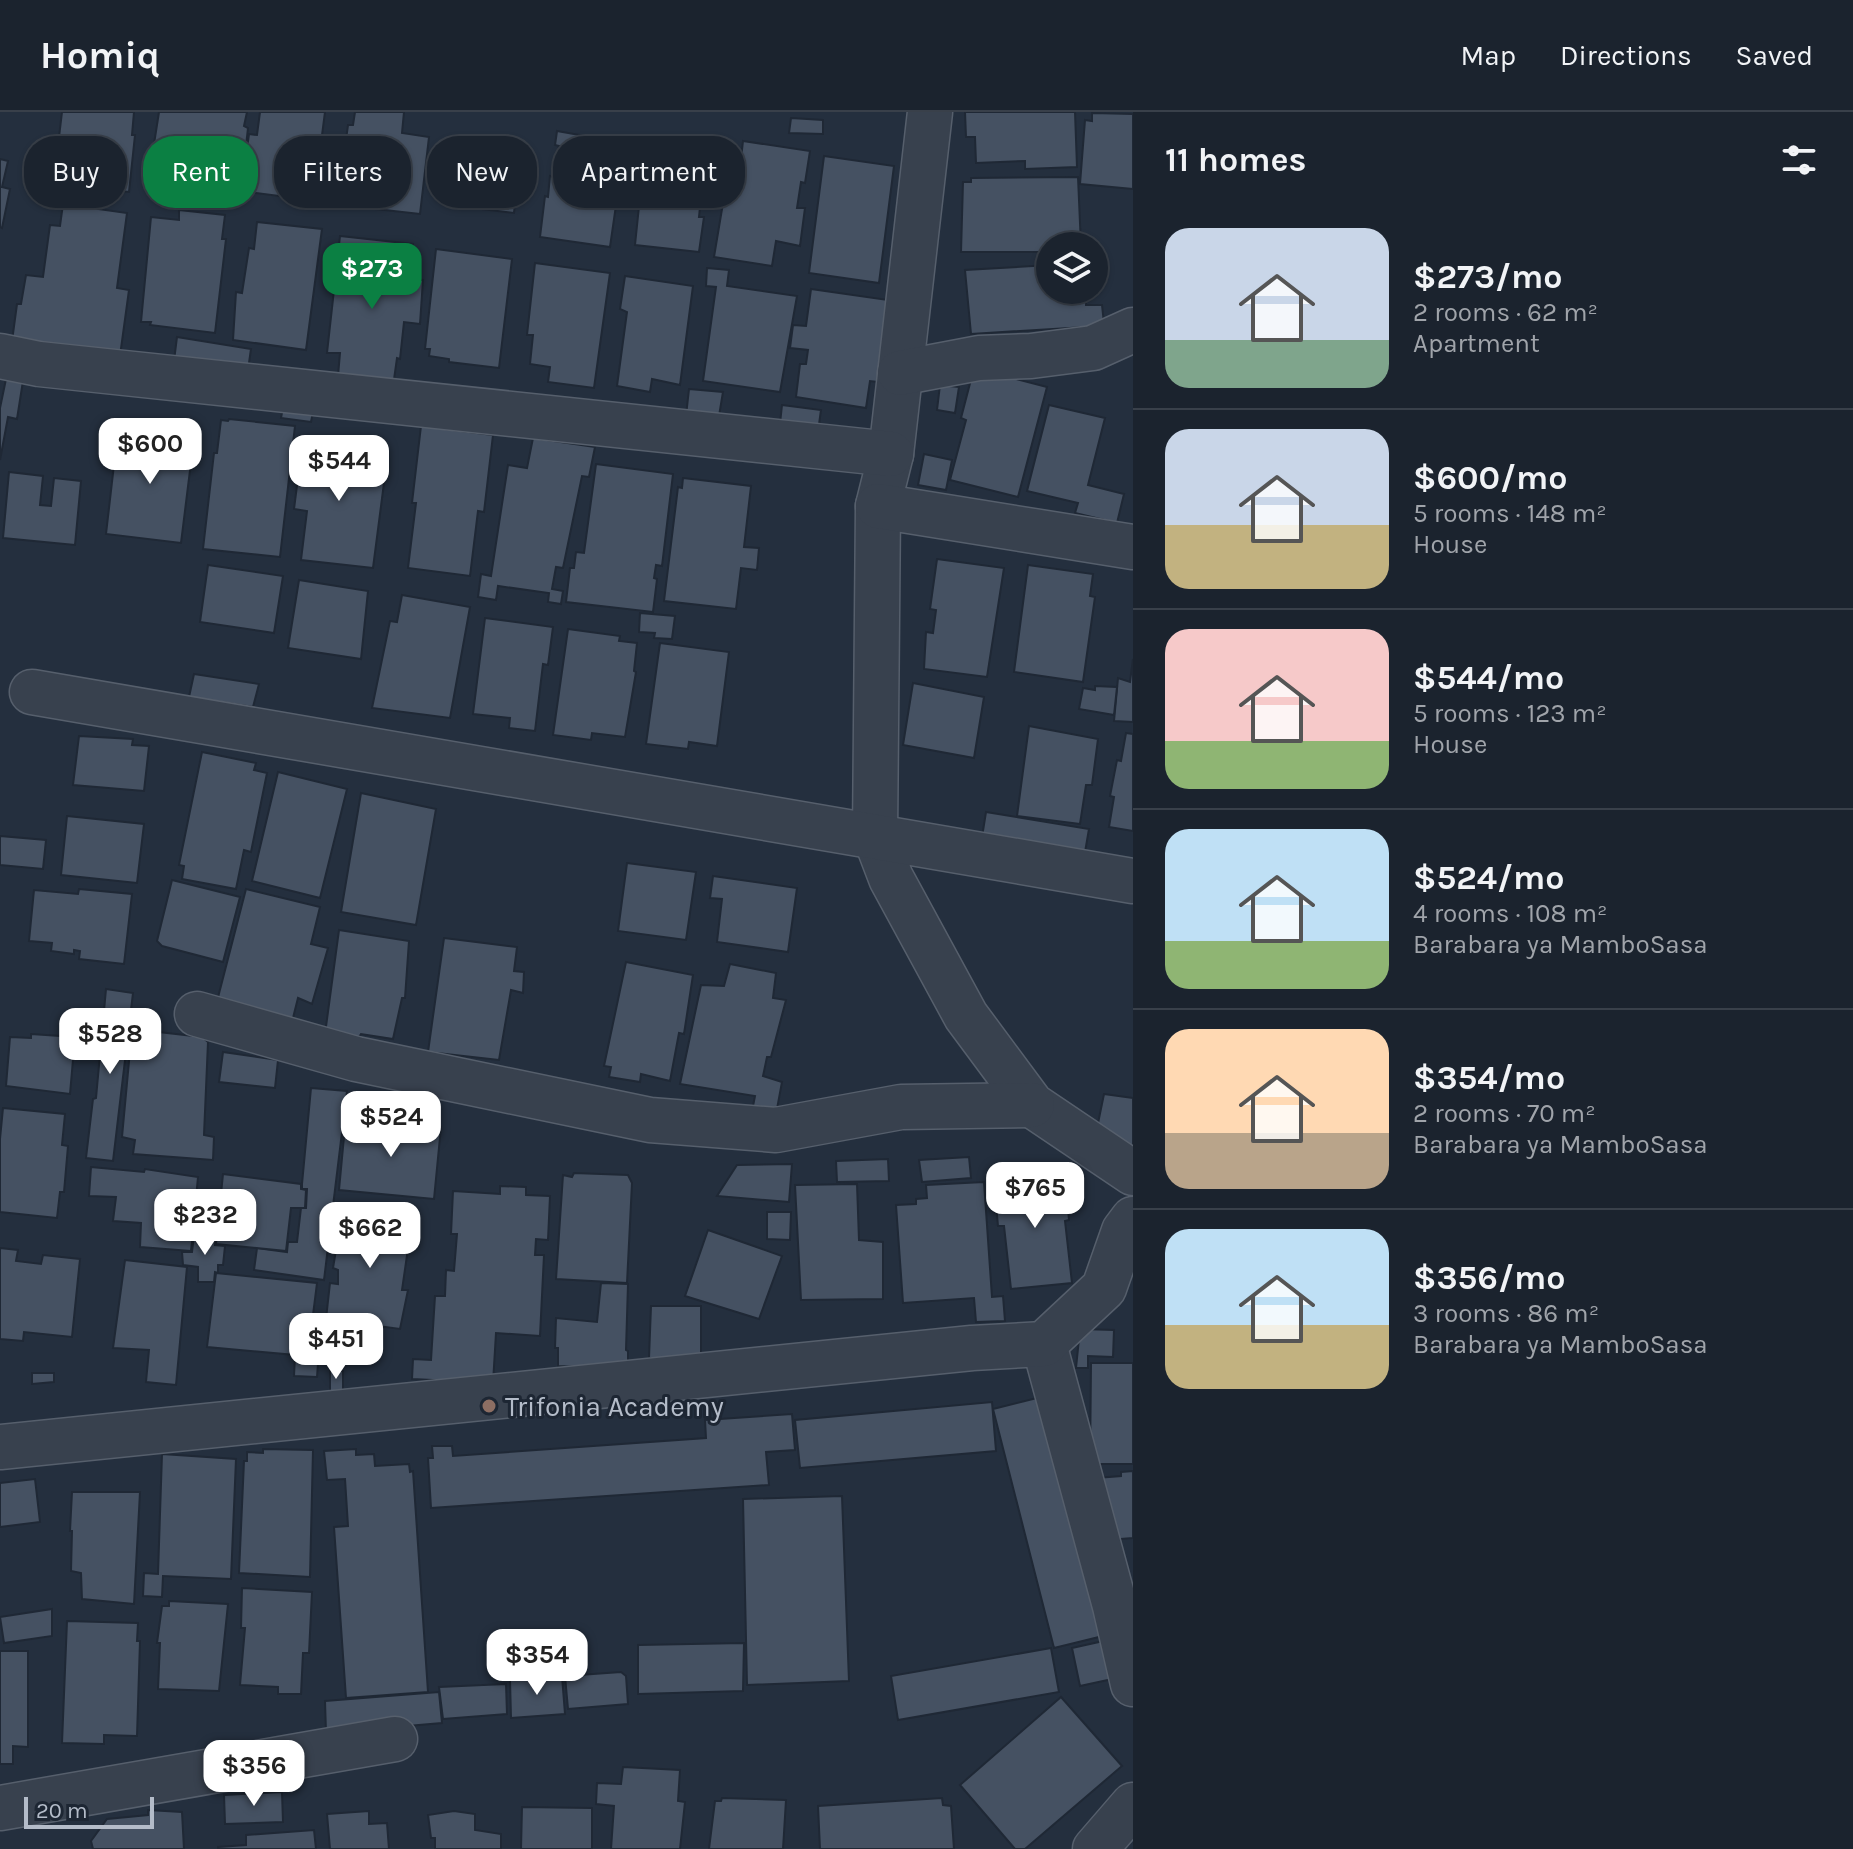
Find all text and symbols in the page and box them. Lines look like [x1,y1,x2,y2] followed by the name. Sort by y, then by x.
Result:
[40,33,160,78] text: Homiq
[1461,39,1516,72] text: Map
[1560,39,1692,72] text: Directions
[1736,39,1813,72] text: Saved
[24,136,127,208] chip: Buy
[143,136,258,208] chip: Rent
[274,136,411,208] chip: Filters
[427,136,537,208] chip: New
[553,136,745,208] chip: Apartment
[1777,138,1821,182] icon: filters
[1165,140,1307,180] text: 11 homes
[1036,232,1108,304] map controls
[1036,232,1108,304] button: layers
[325,243,419,311] pin: $273
[341,253,403,284] text: $273
[1413,257,1563,297] text: $273/mo
[1229,260,1325,356] icon: home
[1413,297,1598,328] text: 2 rooms · 62 m²
[1413,328,1540,359] text: Apartment
[103,418,197,486] pin: $600
[117,428,183,459] text: $600
[292,435,386,503] pin: $544
[307,445,371,476] text: $544
[1413,458,1568,498] text: $600/mo
[1229,461,1325,557] icon: home
[1413,498,1607,529] text: 5 rooms · 148 m²
[1413,529,1487,560] text: House
[1413,658,1564,698] text: $544/mo
[1229,661,1325,757] icon: home
[1413,698,1607,729] text: 5 rooms · 123 m²
[1413,729,1487,760] text: House
[1413,858,1565,898] text: $524/mo
[1229,861,1325,957] icon: home
[1413,898,1607,929] text: 4 rooms · 108 m²
[1413,929,1708,960] text: Barabara ya MamboSasa
[63,1008,157,1076] pin: $528
[77,1018,143,1049] text: $528
[1413,1058,1565,1098] text: $354/mo
[1229,1061,1325,1157] icon: home
[344,1091,438,1159] pin: $524
[1413,1098,1596,1129] text: 2 rooms · 70 m²
[359,1101,423,1132] text: $524
[1413,1129,1708,1160] text: Barabara ya MamboSasa
[988,1162,1082,1230] pin: $765
[1004,1172,1066,1203] text: $765
[158,1189,252,1257] pin: $232
[172,1199,238,1230] text: $232
[323,1202,417,1270] pin: $662
[337,1212,403,1243] text: $662
[1413,1258,1566,1298] text: $356/mo
[1229,1261,1325,1357] icon: home
[1413,1298,1599,1329] text: 3 rooms · 86 m²
[289,1313,383,1381] pin: $451
[307,1323,365,1354] text: $451
[1413,1329,1708,1360] text: Barabara ya MamboSasa
[505,1390,724,1423] place label: Trifonia Academy
[480,1397,498,1415] marker: Trifonia Academy
[490,1629,584,1697] pin: $354
[505,1639,569,1670] text: $354
[207,1740,301,1808] pin: $356
[221,1750,287,1781] text: $356
[24,1793,154,1829] scale bar
[36,1798,88,1824] text: 20 m

